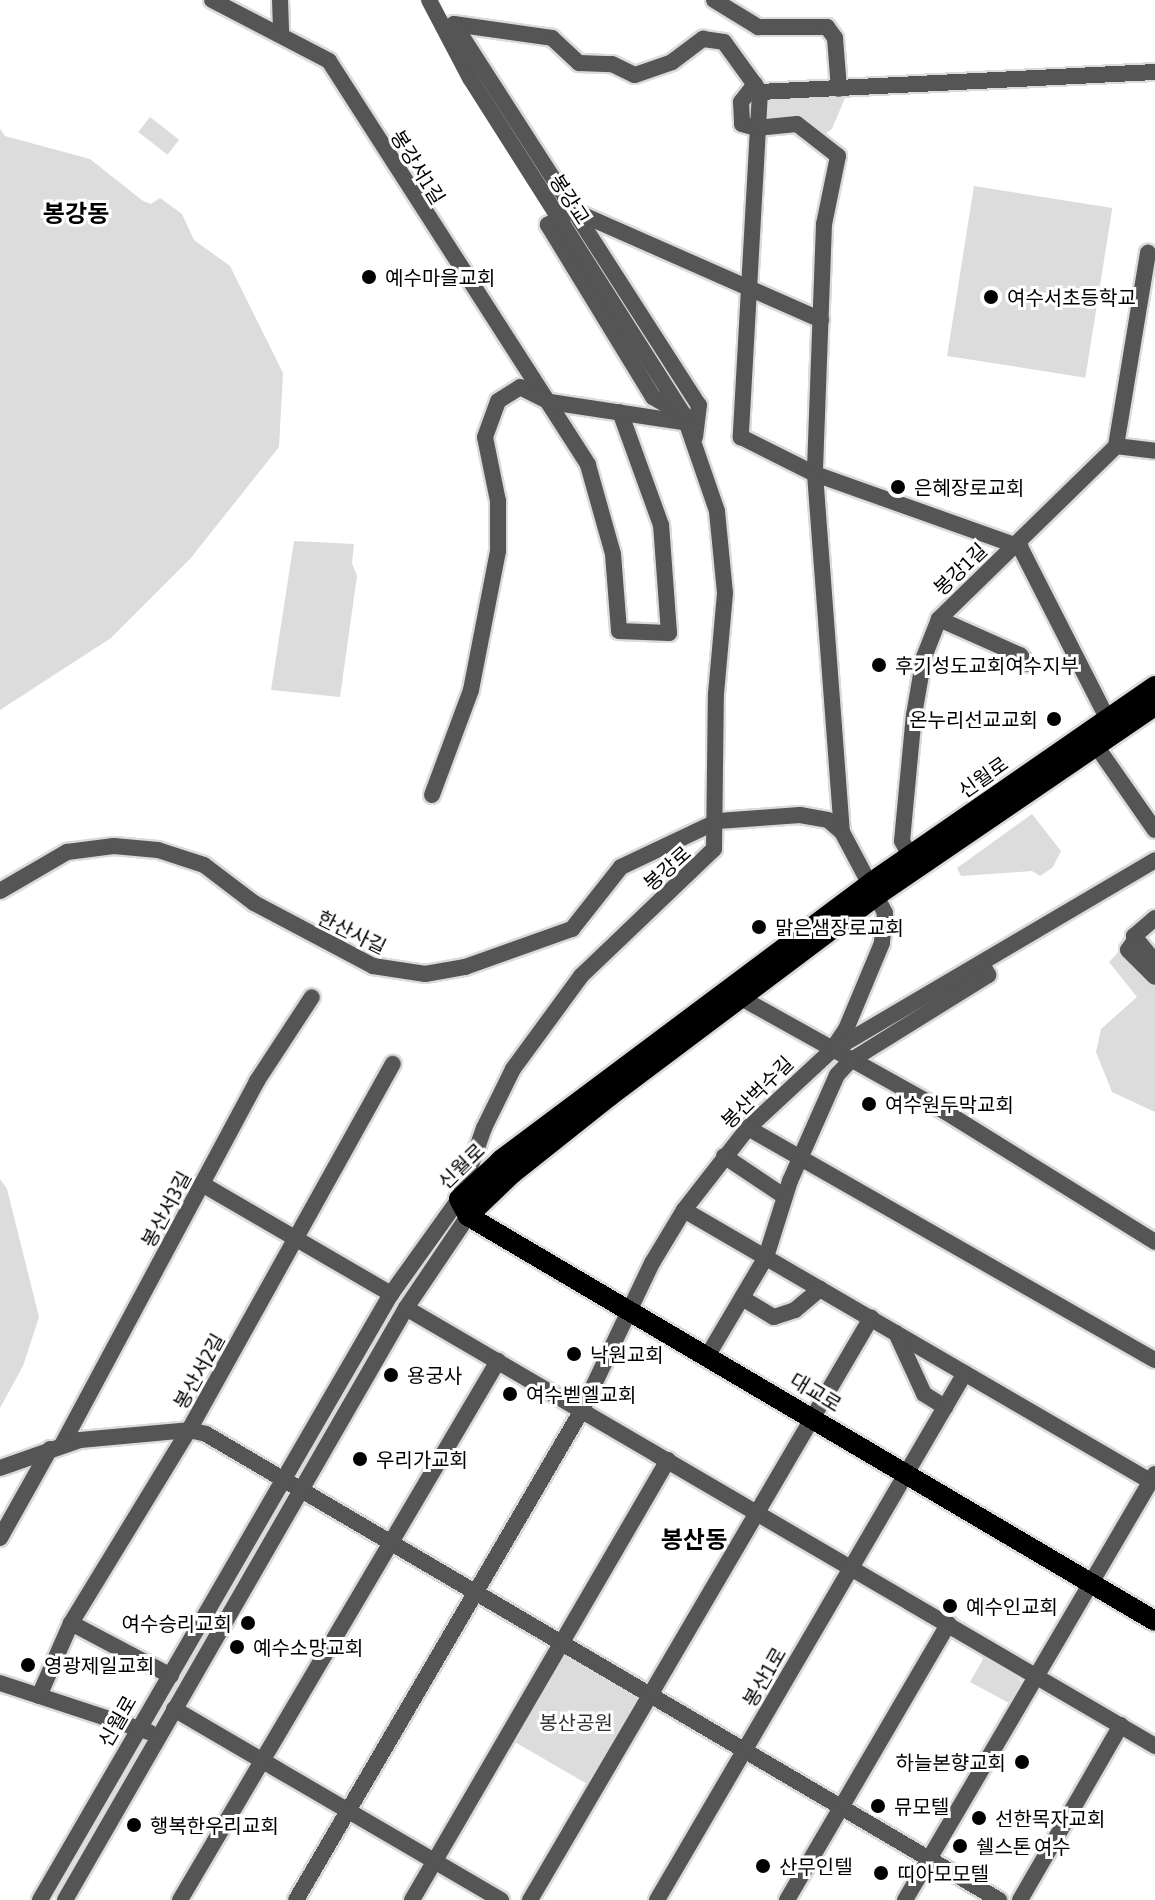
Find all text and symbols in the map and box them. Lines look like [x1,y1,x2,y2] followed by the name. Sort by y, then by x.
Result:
[386,125,450,209] street label: 봉강서1길
[545,169,595,229] street label: 봉강교
[43,200,109,228] district label: 봉강동
[385,265,495,289] place label: 예수마을교회
[360,268,378,286] marker: 예수마을교회
[1007,285,1136,309] place label: 여수서초등학교
[982,288,1000,306] marker: 여수서초등학교
[914,475,1024,499] place label: 은혜장로교회
[889,478,907,496] marker: 은혜장로교회
[928,538,992,600] street label: 봉강1길
[895,653,1079,677] place label: 후기성도교회여수지부
[870,656,888,674] marker: 후기성도교회여수지부
[909,707,1038,731] place label: 온누리선교교회
[1045,710,1063,728] marker: 온누리선교교회
[954,751,1012,803] street label: 신월로
[638,841,696,895] street label: 봉강로
[314,905,390,959] street label: 한산사길
[775,915,904,939] place label: 맑은샘장로교회
[750,918,768,936] marker: 맑은샘장로교회
[716,1051,798,1133] street label: 봉산벅수길
[885,1092,1014,1116] place label: 여수원두막교회
[860,1095,878,1113] marker: 여수원두막교회
[433,1138,489,1194] street label: 신월로
[136,1167,196,1251] street label: 봉산서3길
[168,1329,230,1413] street label: 봉산서2길
[590,1342,664,1366] place label: 낙원교회
[565,1345,583,1363] marker: 낙원교회
[407,1363,462,1387] place label: 용궁사
[382,1366,400,1384] marker: 용궁사
[786,1367,846,1417] street label: 대교로
[526,1382,636,1406] place label: 여수벧엘교회
[501,1385,519,1403] marker: 여수벧엘교회
[376,1447,468,1471] place label: 우리가교회
[351,1450,369,1468] marker: 우리가교회
[661,1526,727,1554] district label: 봉산동
[966,1594,1058,1618] place label: 예수인교회
[941,1597,959,1615] marker: 예수인교회
[122,1611,232,1635] place label: 여수승리교회
[239,1614,257,1632] marker: 여수승리교회
[253,1635,363,1659] place label: 예수소망교회
[228,1638,246,1656] marker: 예수소망교회
[737,1643,791,1711] street label: 봉산1로
[44,1653,154,1677] place label: 영광제일교회
[19,1656,37,1674] marker: 영광제일교회
[93,1691,141,1751] street label: 신월로
[539,1710,613,1734] park label: 봉산공원
[896,1750,1006,1774] place label: 하늘본향교회
[1013,1753,1031,1771] marker: 하늘본향교회
[894,1794,949,1818] place label: 뮤모텔
[869,1797,887,1815] marker: 뮤모텔
[995,1806,1105,1830] place label: 선한목자교회
[970,1809,988,1827] marker: 선한목자교회
[150,1813,279,1837] place label: 행복한우리교회
[125,1816,143,1834] marker: 행복한우리교회
[976,1834,1071,1858] place label: 쉘스톤 여수
[951,1837,969,1855] marker: 쉘스톤 여수
[779,1854,853,1878] place label: 산무인텔
[754,1857,772,1875] marker: 산무인텔
[897,1861,989,1885] place label: 띠아모모텔
[872,1864,890,1882] marker: 띠아모모텔

